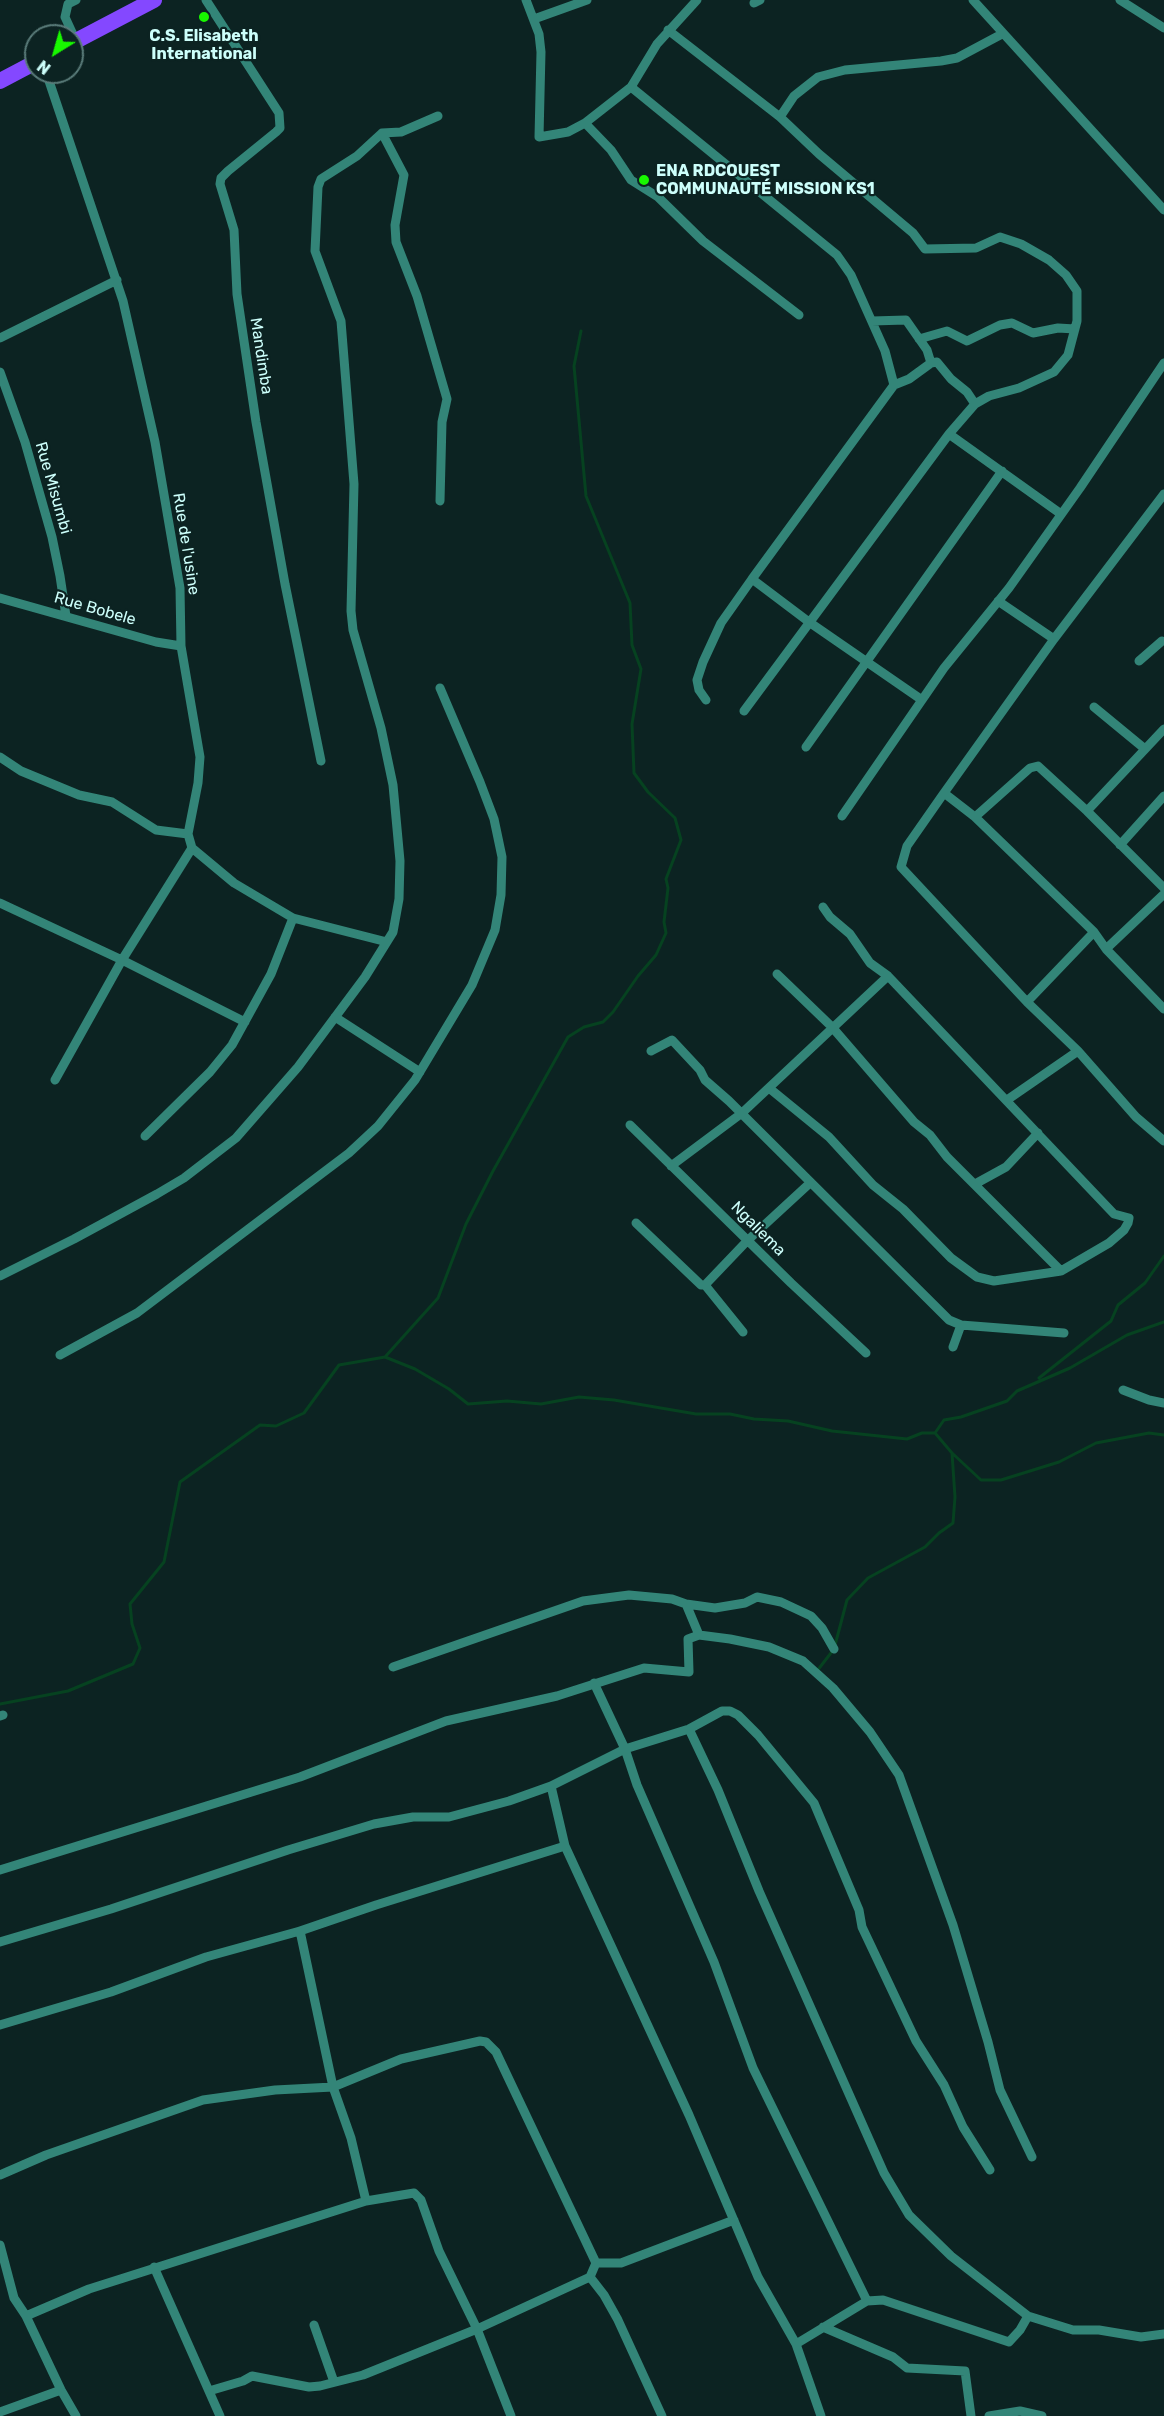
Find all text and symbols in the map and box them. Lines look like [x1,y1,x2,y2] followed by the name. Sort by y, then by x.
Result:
[197,10,211,24] marker: C.S. Elisabeth International
[24,24,84,84] north arrow
[149,26,259,64] place label: C.S. Elisabeth International
[34,56,54,78] text: N
[656,161,875,199] place label: ENA RDCOUEST COMMUNAUTÉ MISSION KS1
[637,173,651,187] marker: ENA RDCOUEST COMMUNAUTÉ MISSION KS1
[245,316,277,396] street label: Mandimba
[31,440,75,536] street label: Rue Misumbi
[168,492,204,596] street label: Rue de l'usine
[52,588,138,630] street label: Rue Bobele
[727,1198,789,1260] street label: Ngaliema

